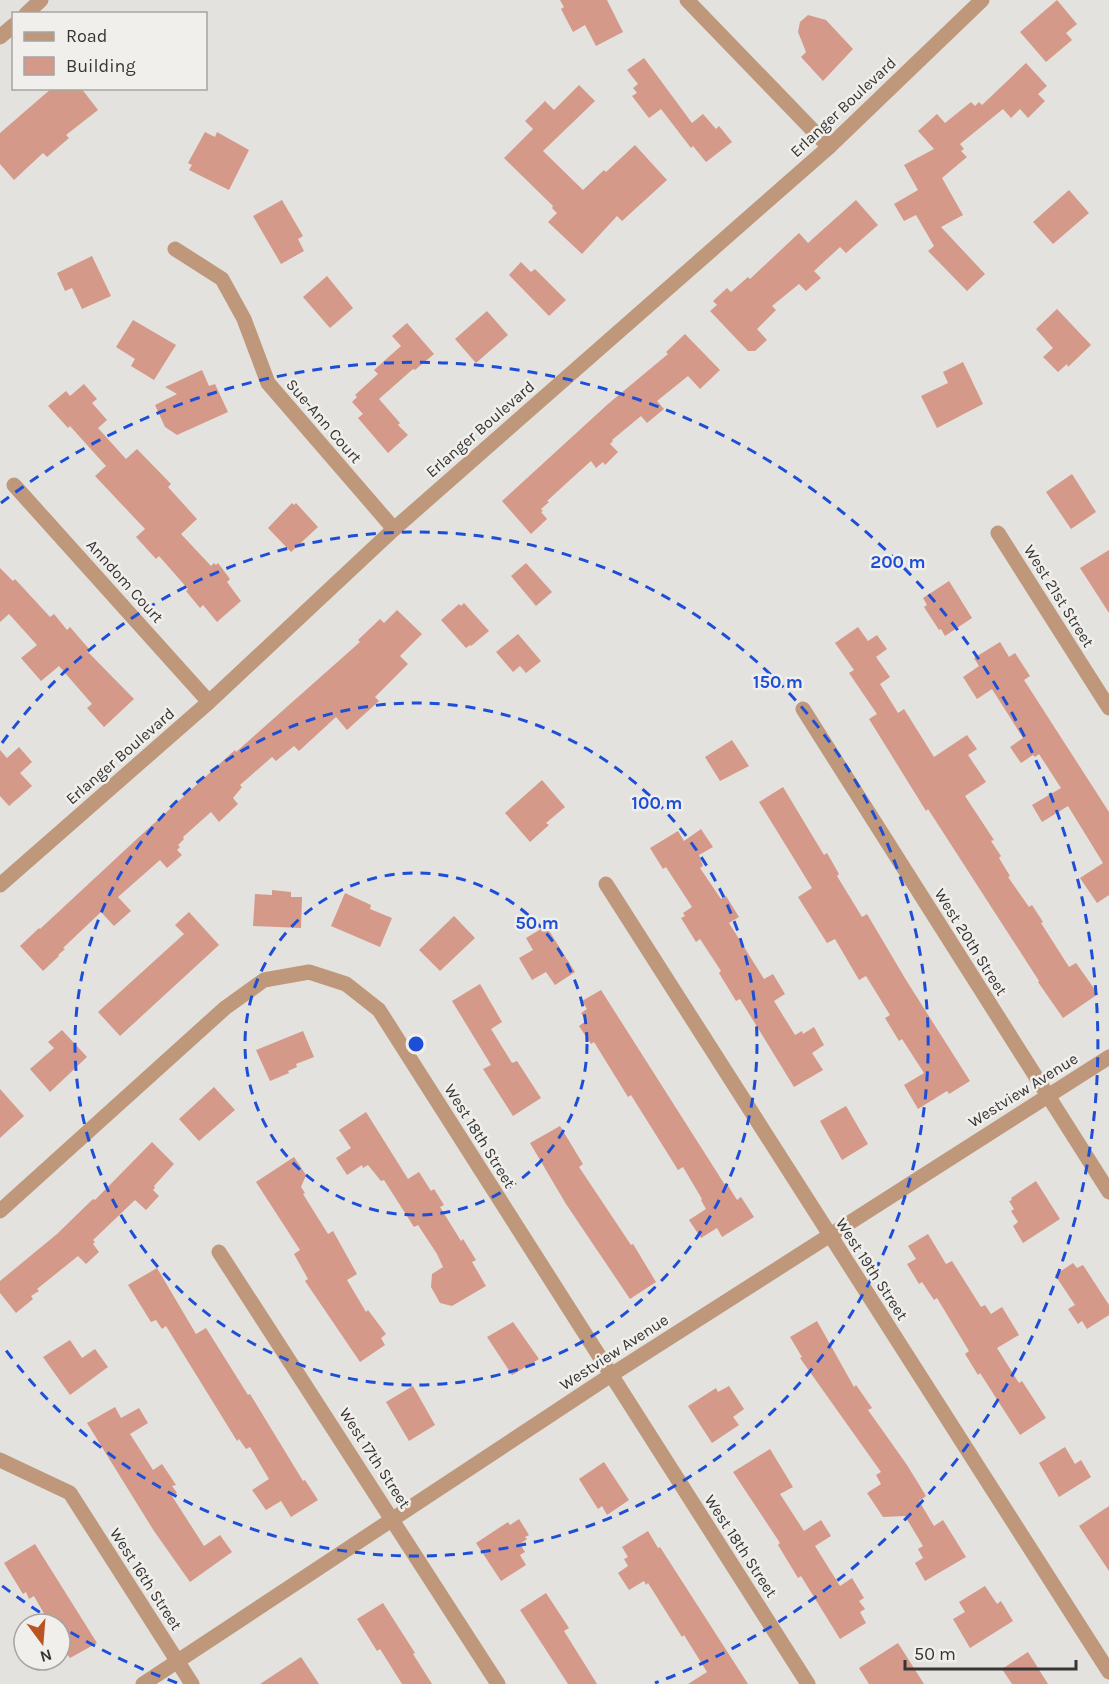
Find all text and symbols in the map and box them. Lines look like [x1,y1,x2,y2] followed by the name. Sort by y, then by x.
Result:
[12,12,207,90] legend
[66,25,107,47] text: Road
[786,53,900,161] street label: Erlanger Boulevard
[66,55,136,77] text: Building
[282,375,366,467] street label: Sue-Ann Court
[422,377,538,481] street label: Erlanger Boulevard
[83,535,167,627] street label: Anndom Court
[1020,541,1098,651] street label: West 21st Street
[870,551,926,573] text: 200 m
[753,671,803,693] text: 150 m
[62,704,178,808] street label: Erlanger Boulevard
[632,792,682,814] text: 100 m
[931,885,1011,999] street label: West 20th Street
[515,912,559,934] text: 50 m
[406,1034,426,1054] centre of rings
[965,1049,1081,1131] street label: Westview Avenue
[440,1081,520,1191] street label: West 18th Street
[832,1214,912,1324] street label: West 19th Street
[556,1310,672,1394] street label: Westview Avenue
[335,1404,415,1512] street label: West 17th Street
[701,1491,781,1601] street label: West 18th Street
[106,1524,186,1634] street label: West 16th Street
[12,1612,72,1672] north arrow
[905,1633,1076,1671] scale bar
[914,1643,956,1665] text: 50 m
[38,1645,54,1667] text: N

